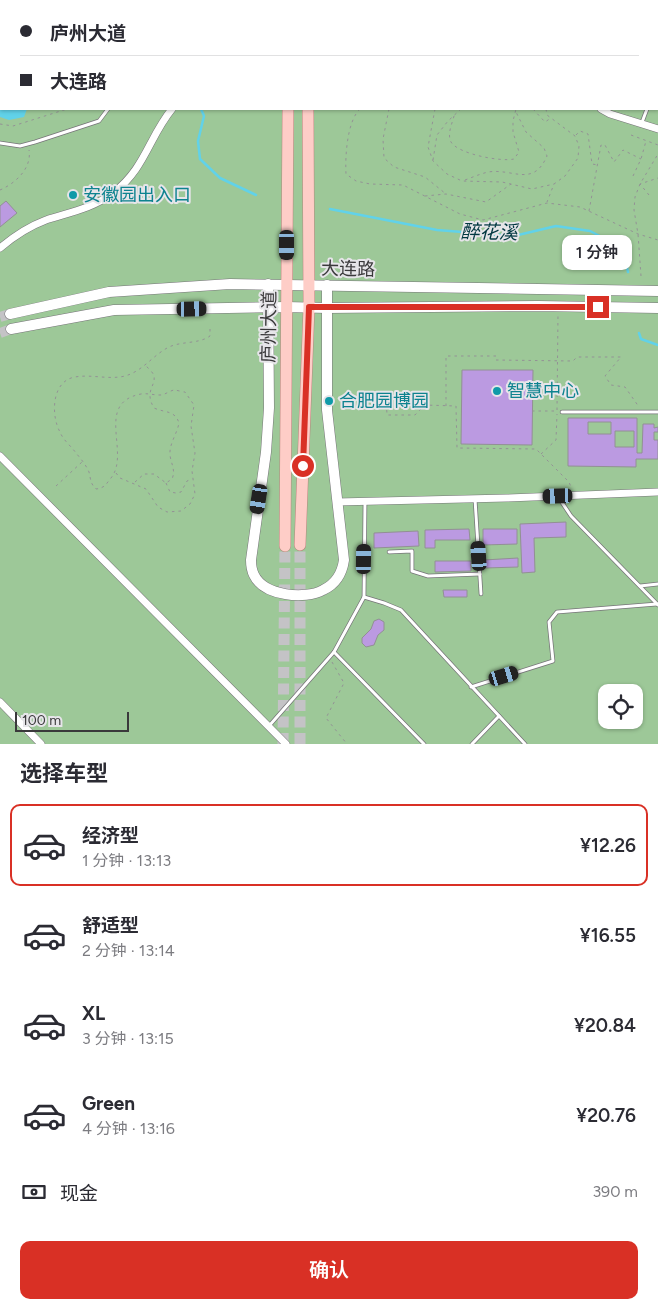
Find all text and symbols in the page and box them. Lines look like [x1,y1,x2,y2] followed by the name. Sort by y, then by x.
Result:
[50,22,126,45] text: 庐州大道
[50,70,107,93] text: 大连路
[83,184,191,206] place label: 安徽园出入口
[67,189,79,201] marker: 安徽园出入口
[460,220,520,244] water label: 醉花溪
[279,230,294,260] car
[563,234,633,270] callout: 1 分钟
[576,243,618,262] text: 1 分钟
[321,258,375,280] street label: 大连路
[257,291,281,363] street label: 庐州大道
[587,296,609,318] route end
[176,301,207,317] car
[507,380,579,402] place label: 智慧中心
[491,385,503,397] marker: 智慧中心
[339,390,429,412] place label: 合肥园博园
[323,395,335,407] marker: 合肥园博园
[292,455,314,477] route start
[249,483,268,515] car
[542,488,573,504] car
[470,541,487,571] car
[356,544,371,574] car
[487,664,520,688] car
[598,684,643,729] map controls
[598,684,643,729] button: locate
[15,709,129,732] scale bar
[22,712,61,729] text: 100 m
[20,760,108,787] text: 选择车型
[22,823,67,868] icon: car
[82,824,139,847] text: 经济型
[580,834,636,857] text: ¥12.26
[82,851,171,870] text: 1 分钟 · 13:13
[22,913,67,958] icon: car
[82,914,139,937] text: 舒适型
[580,924,636,947] text: ¥16.55
[82,941,175,960] text: 2 分钟 · 13:14
[82,1002,105,1025] text: XL
[22,1003,67,1048] icon: car
[574,1014,636,1037] text: ¥20.84
[82,1029,174,1048] text: 3 分钟 · 13:15
[82,1092,135,1115] text: Green
[22,1093,67,1138] icon: car
[576,1104,636,1127] text: ¥20.76
[82,1119,175,1138] text: 4 分钟 · 13:16
[20,1178,48,1206] icon: cash
[60,1182,98,1205] text: 现金
[592,1182,638,1201] text: 390 m
[20,1241,638,1299] button: 确认

